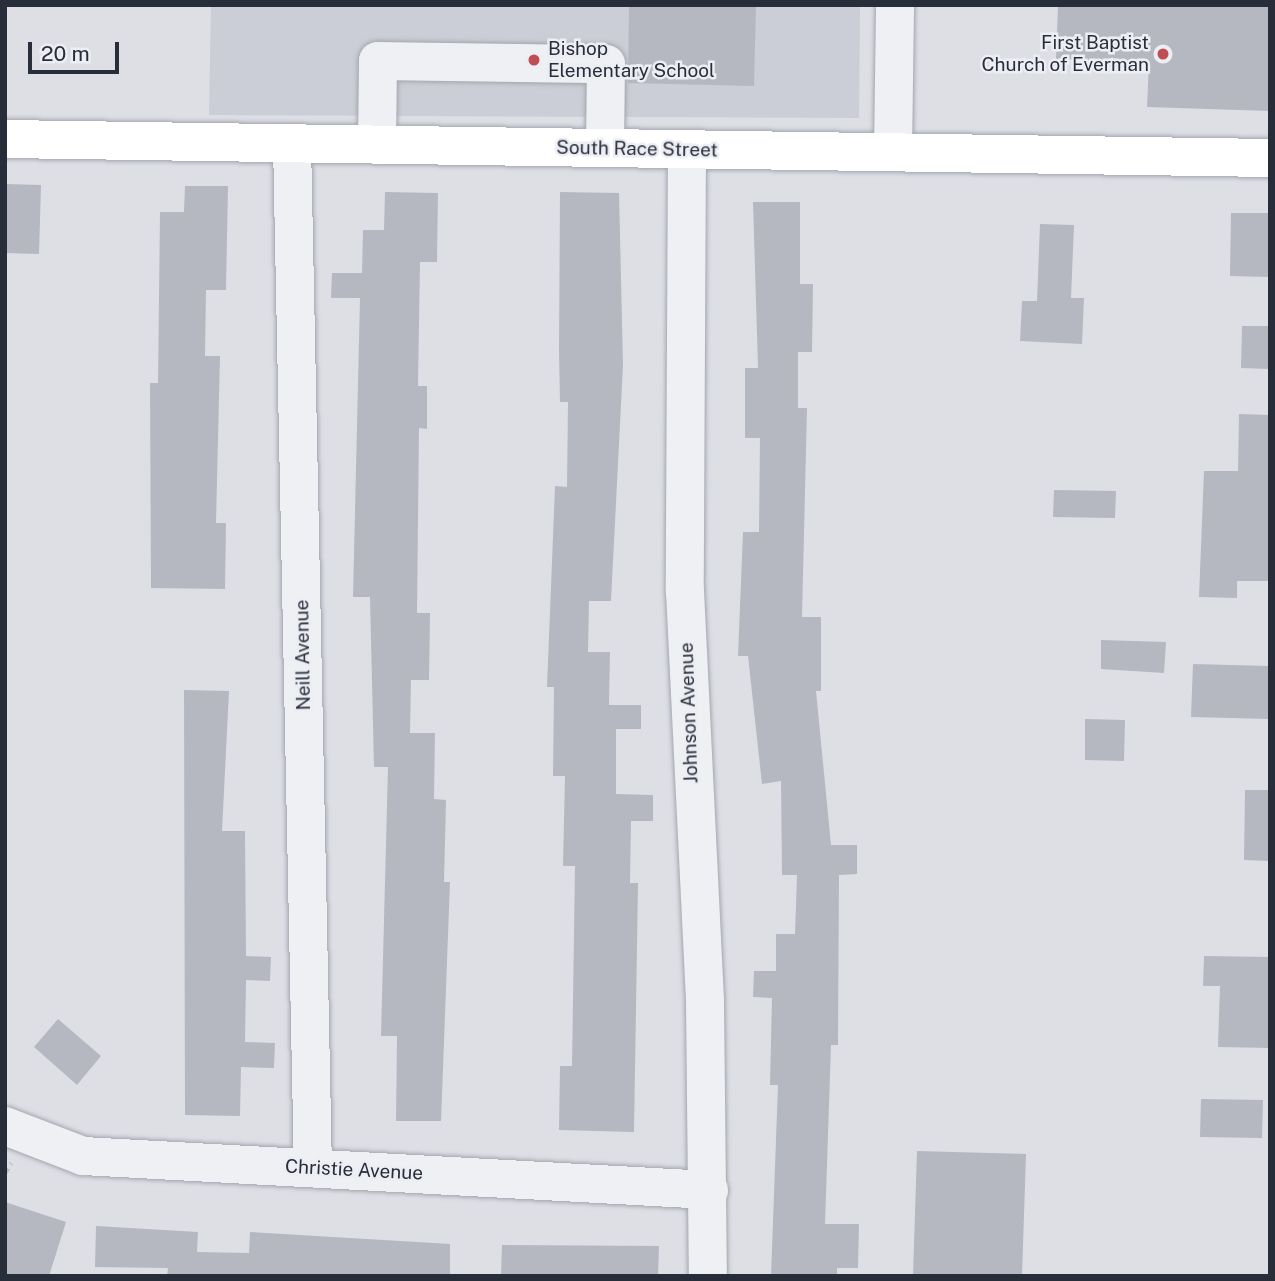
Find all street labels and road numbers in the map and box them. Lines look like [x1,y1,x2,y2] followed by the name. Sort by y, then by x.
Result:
[556,136,718,162] street label: South Race Street
[291,599,315,711] street label: Neill Avenue
[675,642,703,784] street label: Johnson Avenue
[284,1155,424,1185] street label: Christie Avenue

